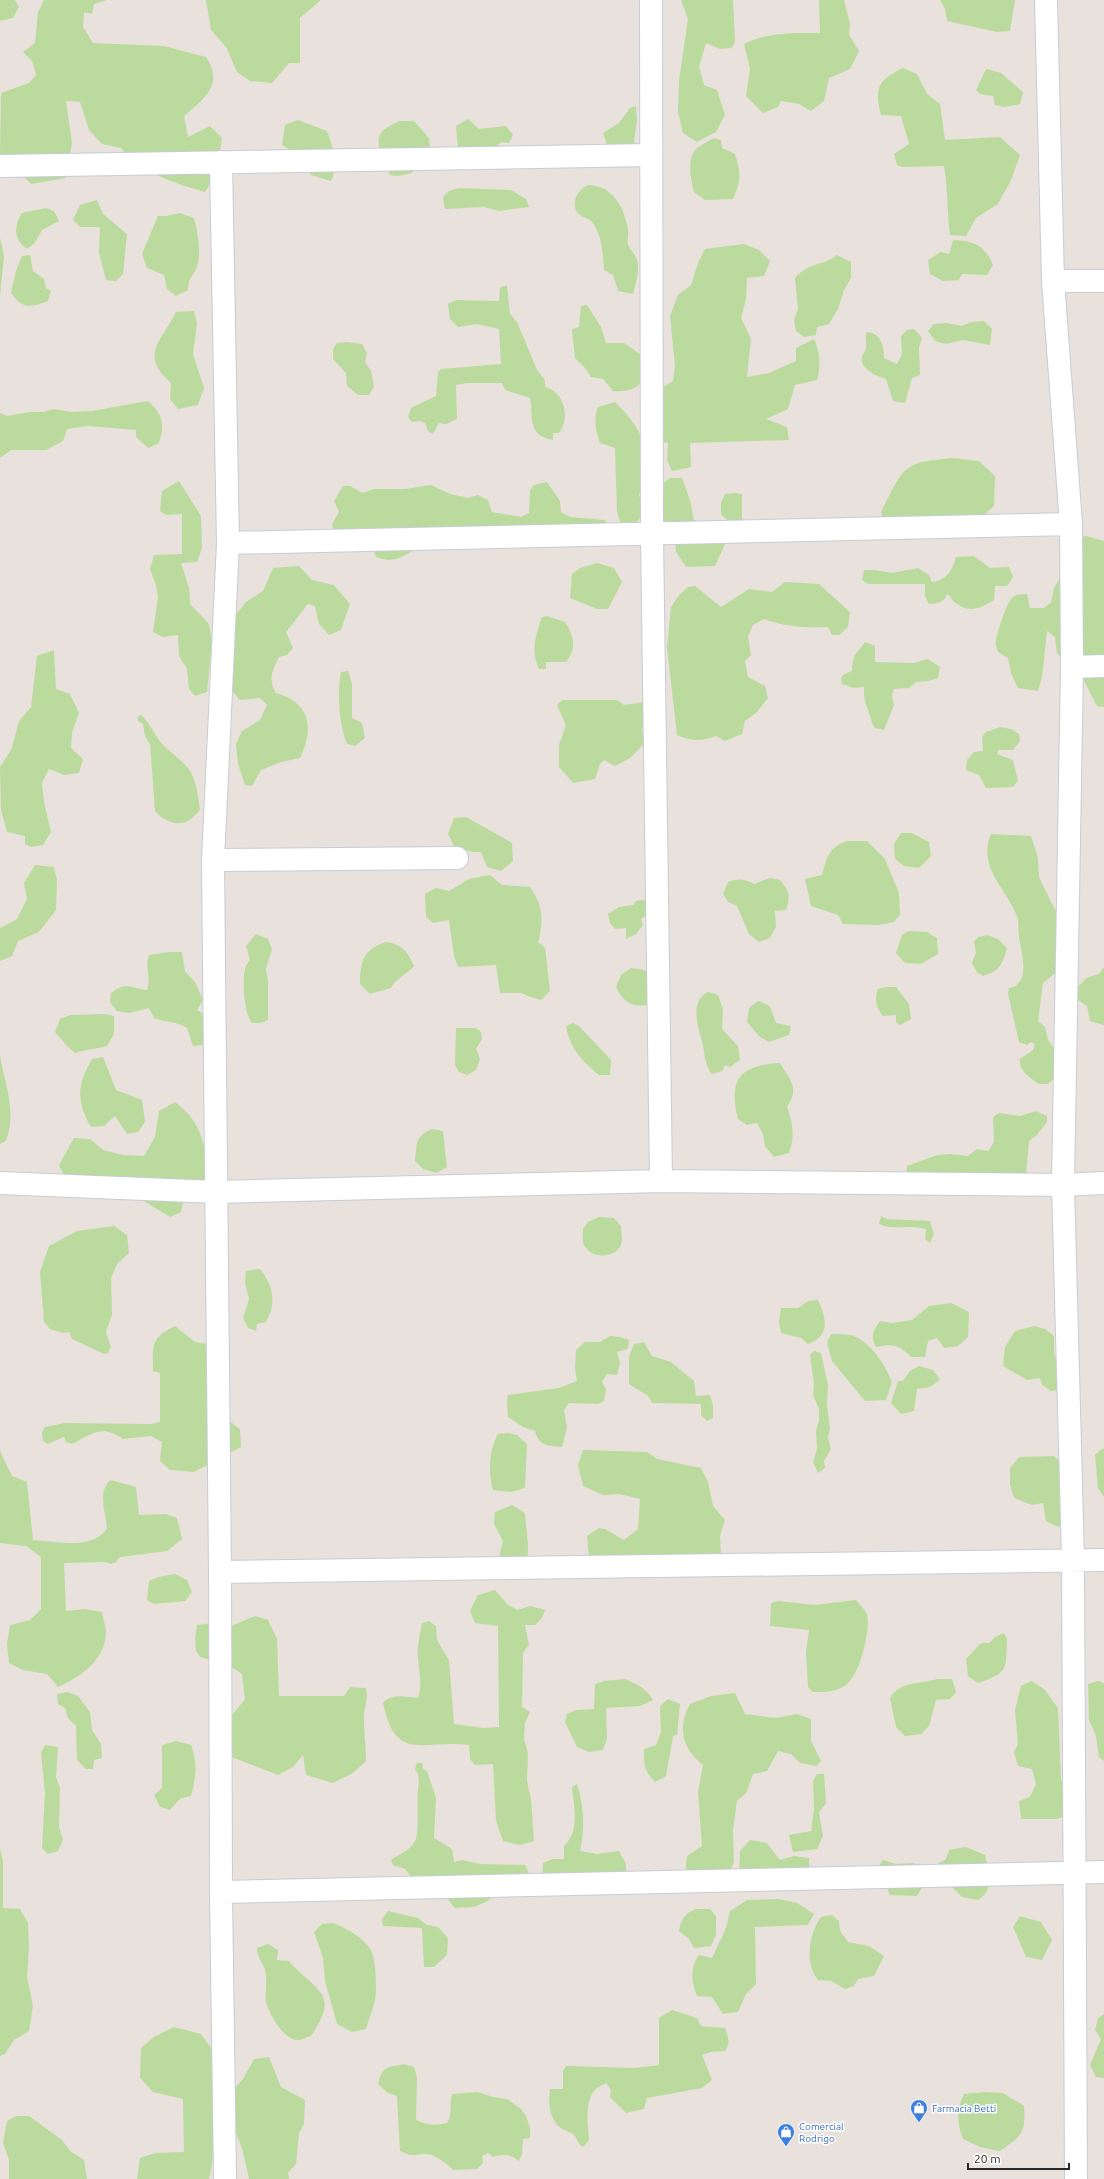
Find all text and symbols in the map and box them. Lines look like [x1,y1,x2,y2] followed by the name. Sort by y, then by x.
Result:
[909,2098,929,2123] shop icon: Farmacia Betti
[932,2103,996,2114] place label: Farmacia Betti
[799,2121,844,2144] place label: Comercial Rodrigo
[776,2122,796,2147] shop icon: Comercial Rodrigo
[968,2145,1069,2171] scale bar
[974,2152,1001,2165] text: 20 m

